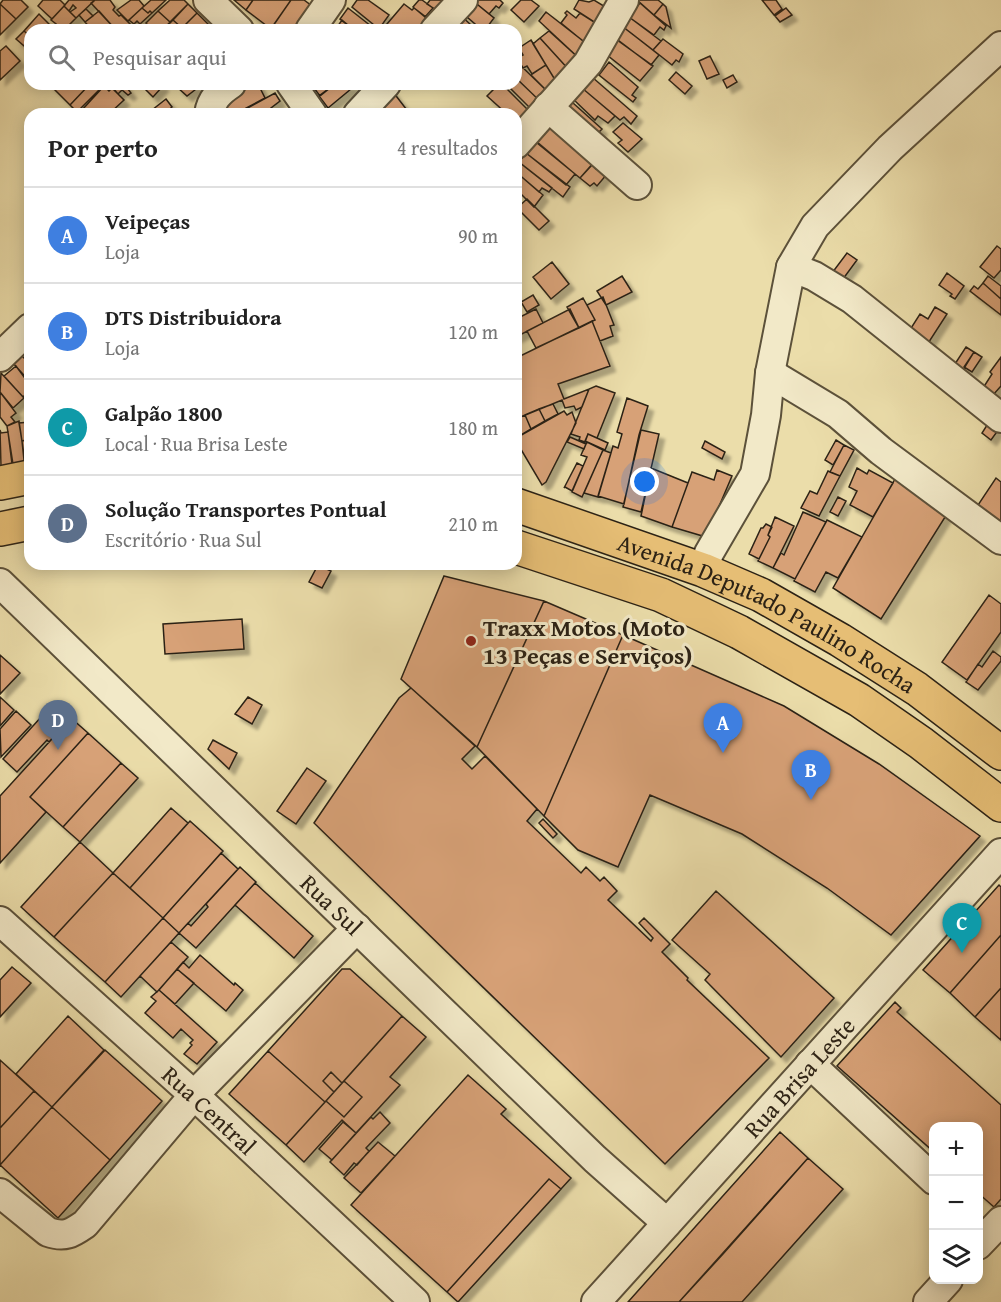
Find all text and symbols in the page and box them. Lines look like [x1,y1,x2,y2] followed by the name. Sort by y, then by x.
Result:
[24,24,522,90] search box
[45,41,78,74] icon: search
[93,41,227,73] text: Pesquisar aqui
[48,128,158,167] text: Por perto
[397,133,498,162] text: 4 resultados
[105,205,190,237] text: Veipeças
[61,221,74,250] text: A
[458,221,498,250] text: 90 m
[105,237,140,266] text: Loja
[105,301,282,333] text: DTS Distribuidora
[61,317,74,346] text: B
[448,317,498,346] text: 120 m
[105,333,140,362] text: Loja
[105,397,222,429] text: Galpão 1800
[62,413,73,442] text: C
[448,413,498,442] text: 180 m
[105,429,288,458] text: Local · Rua Brisa Leste
[630,467,659,496] your location
[105,493,387,525] text: Solução Transportes Pontual
[61,509,74,538] text: D
[448,509,498,538] text: 210 m
[613,524,924,702] street label: Avenida Deputado Paulino Rocha
[105,525,262,554] text: Escritório · Rua Sul
[483,610,692,673] place label: Traxx Motos (Moto 13 Peças e Serviços)
[464,634,478,648] marker: Traxx Motos (Moto 13 Peças e Serviços)
[38,700,78,750] pin: D
[704,704,742,753] pin: A
[792,750,830,800] pin: B
[293,866,371,943] street label: Rua Sul
[942,904,982,953] pin: C
[735,1009,863,1145] street label: Rua Brisa Leste
[155,1057,265,1163] street label: Rua Central
[929,1122,983,1284] map controls
[929,1122,983,1176] button: +
[929,1176,983,1230] button: −
[929,1230,983,1284] button: layers

